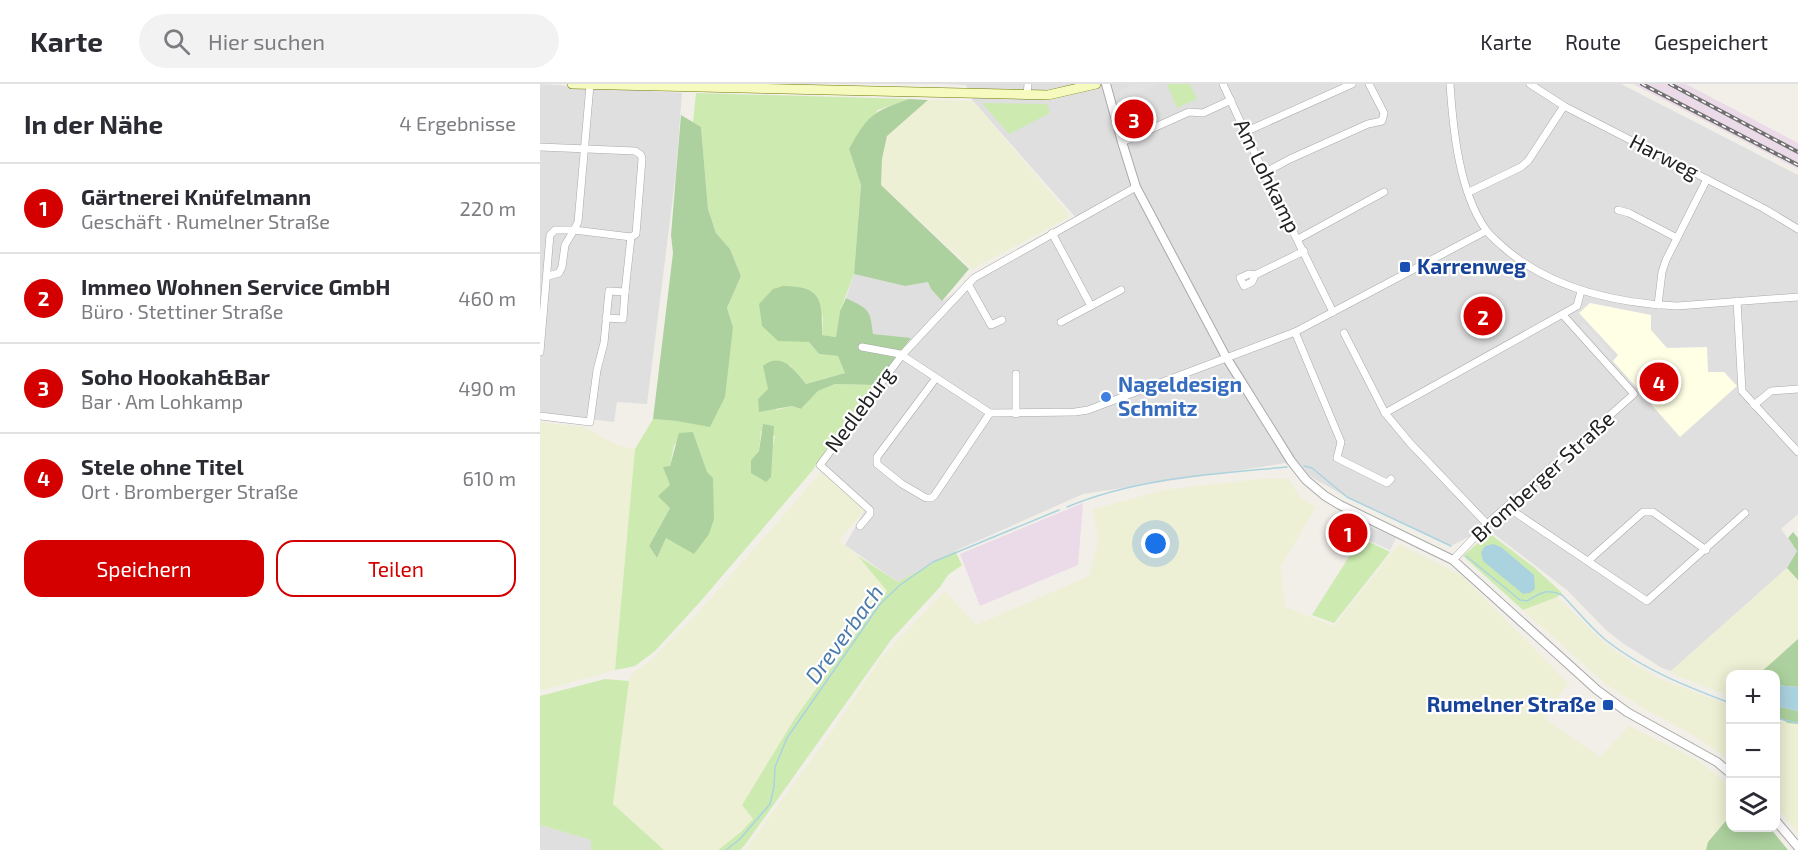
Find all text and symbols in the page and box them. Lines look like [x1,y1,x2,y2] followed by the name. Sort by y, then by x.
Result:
[139,14,559,68] search box
[30,24,103,58] text: Karte
[160,25,193,58] icon: search
[208,28,325,54] text: Hier suchen
[1480,29,1532,54] text: Karte
[1565,29,1621,54] text: Route
[1654,29,1768,54] text: Gespeichert
[1114,96,1154,141] pin: 3
[24,108,163,139] text: In der Nähe
[399,111,516,135] text: 4 Ergebnisse
[1230,114,1307,236] street label: Am Lohkamp
[1626,128,1704,184] street label: Harweg
[81,183,311,209] text: Gärtnerei Knüfelmann
[39,196,48,220] text: 1
[459,196,516,220] text: 220 m
[81,209,330,233] text: Geschäft · Rumelner Straße
[1417,253,1526,278] place label: Karrenweg
[1398,260,1412,274] marker: Karrenweg
[81,273,390,299] text: Immeo Wohnen Service GmbH
[38,286,49,310] text: 2
[458,286,516,310] text: 460 m
[1464,294,1502,338] pin: 2
[81,299,284,323] text: Büro · Stettiner Straße
[1640,360,1678,404] pin: 4
[819,362,899,456] street label: Nedleburg
[81,363,270,389] text: Soho Hookah&Bar
[1118,371,1242,420] place label: Nageldesign Schmitz
[38,376,49,400] text: 3
[458,376,516,400] text: 490 m
[81,389,243,413] text: Bar · Am Lohkamp
[1099,390,1113,404] marker: Nageldesign Schmitz
[1465,405,1619,547] street label: Bromberger Straße
[81,453,244,479] text: Stele ohne Titel
[37,466,50,490] text: 4
[463,466,516,490] text: 610 m
[81,479,299,503] text: Ort · Bromberger Straße
[1328,510,1368,556] pin: 1
[1141,529,1170,558] your location
[24,540,264,597] button: Speichern
[276,540,516,597] button: Teilen
[799,579,888,688] water label: Dreverbach
[1726,670,1780,832] map controls
[1726,670,1780,724] button: +
[1427,691,1596,716] place label: Rumelner Straße
[1601,698,1615,712] marker: Rumelner Straße
[1726,724,1780,778] button: −
[1726,778,1780,832] button: layers

